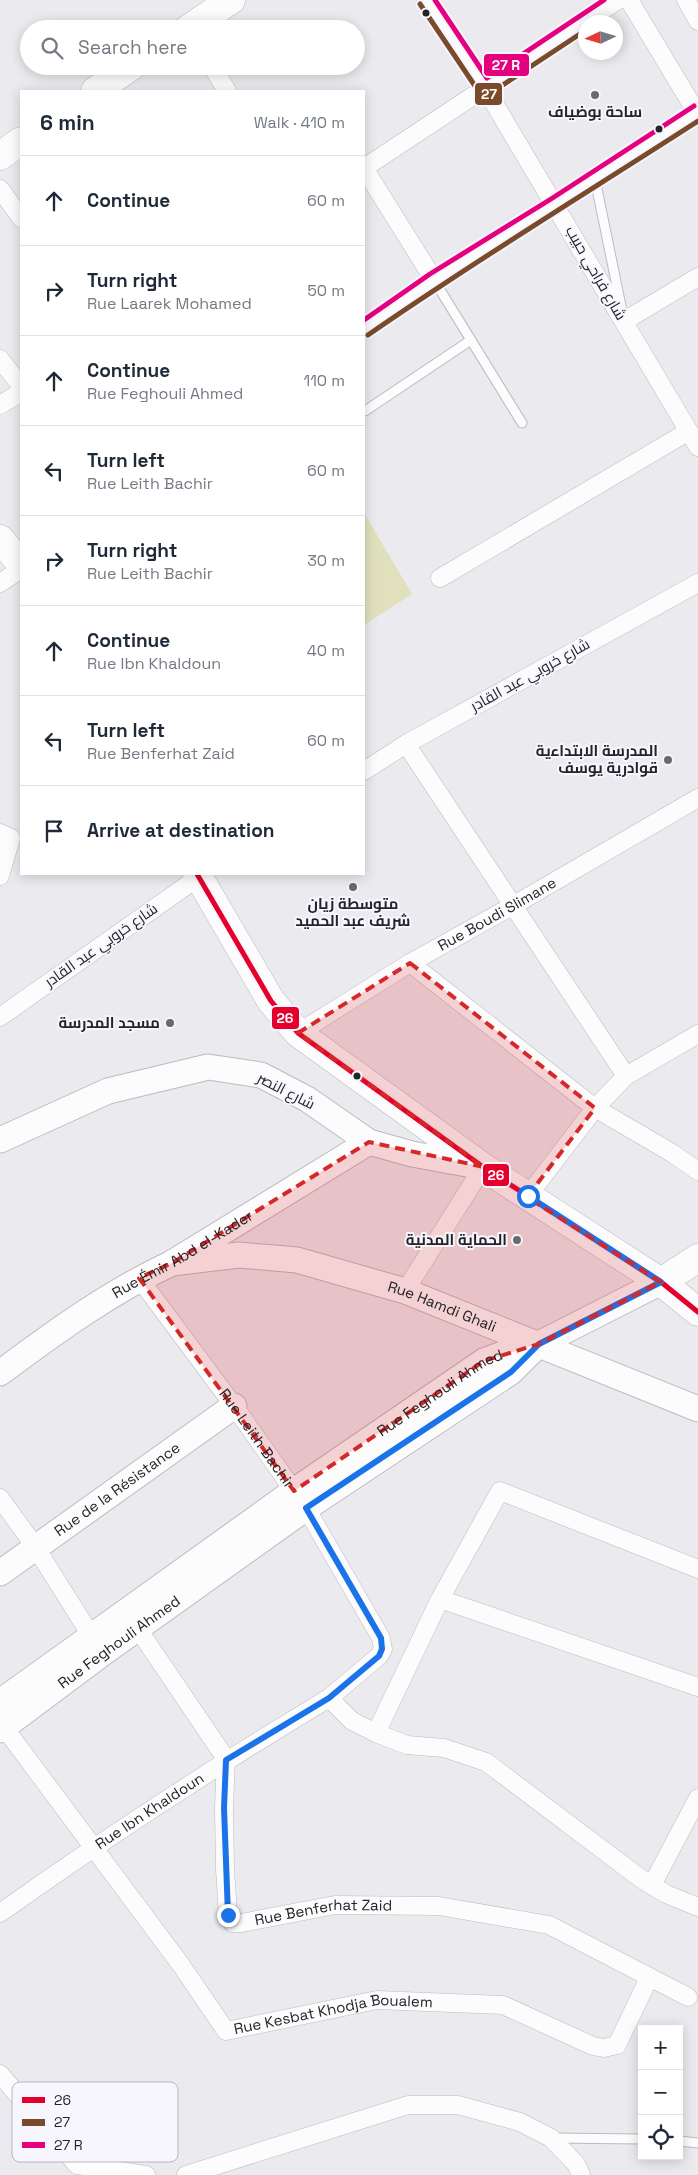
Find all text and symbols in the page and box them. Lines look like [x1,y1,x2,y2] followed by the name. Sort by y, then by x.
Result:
[421,8,431,18] unlabelled marker
[578,15,623,60] north arrow
[20,20,365,75] search box
[38,34,66,62] icon: search
[78,35,188,60] text: Search here
[483,53,530,77] line badge: 27 R
[492,56,520,74] text: 27 R
[474,82,503,106] line badge: 27
[481,85,497,103] text: 27
[589,89,601,101] marker: ساحة بوضياف
[548,102,642,121] place label: ساحة بوضياف
[40,109,95,136] text: 6 min
[254,112,345,133] text: Walk · 410 m
[654,124,664,134] unlabelled marker
[40,187,68,215] icon: ahead
[87,188,170,213] text: Continue
[307,190,345,211] text: 60 m
[559,222,631,325] street label: شارع فراحي حبيب
[87,268,177,293] text: Turn right
[40,277,68,305] icon: right
[307,280,345,301] text: 50 m
[87,293,252,314] text: Rue Laarek Mohamed
[87,358,170,383] text: Continue
[40,367,68,395] icon: ahead
[303,370,345,391] text: 110 m
[87,383,243,404] text: Rue Feghouli Ahmed
[87,448,165,473] text: Turn left
[40,457,68,485] icon: left
[307,460,345,481] text: 60 m
[87,473,213,494] text: Rue Leith Bachir
[87,538,177,563] text: Turn right
[40,547,68,575] icon: right
[307,550,345,571] text: 30 m
[87,563,213,584] text: Rue Leith Bachir
[87,628,170,653] text: Continue
[466,634,594,718] street label: شارع خروبي عبد القادر
[40,637,68,665] icon: ahead
[307,640,345,661] text: 40 m
[87,653,221,674] text: Rue Ibn Khaldoun
[87,718,165,743] text: Turn left
[40,727,68,755] icon: left
[307,730,345,751] text: 60 m
[536,741,658,777] place label: المدرسة الابتداءية قوادرية يوسف
[87,743,235,764] text: Rue Benferhat Zaid
[662,754,674,766] marker: المدرسة الابتداءية قوادرية يوسف
[40,817,68,845] icon: arrive
[87,818,275,843] text: Arrive at destination
[434,872,560,955] street label: Rue Boudi Slimane
[347,881,359,893] marker: متوسطة زيان شريف عبد الحميد
[296,894,410,930] place label: متوسطة زيان شريف عبد الحميد
[40,899,163,994] street label: شارع خروبي عبد القادر
[271,1006,300,1030] line badge: 26
[277,1009,294,1027] text: 26
[59,1013,160,1032] place label: مسجد المدرسة
[164,1017,176,1029] marker: مسجد المدرسة
[252,1068,318,1115] street label: شارع النصر
[352,1071,362,1081] unlabelled marker
[482,1163,510,1187] line badge: 26
[488,1166,505,1184] text: 26
[517,1185,540,1208] route start
[108,1205,256,1302] street label: Rue Émir Abd el-Kader
[406,1230,507,1249] place label: الحماية المدنية
[511,1234,523,1246] marker: الحماية المدنية
[386,1277,499,1336] street label: Rue Hamdi Ghali
[373,1345,505,1440] street label: Rue Feghouli Ahmed
[215,1384,299,1492] street label: Rue Leith Bachir
[50,1437,184,1540] street label: Rue de la Résistance
[54,1591,184,1693] street label: Rue Feghouli Ahmed
[91,1768,207,1853] street label: Rue Ibn Khaldoun
[253,1895,392,1929] street label: Rue Benferhat Zaid
[217,1904,240,1927] route end
[232,1990,433,2038] street label: Rue Kesbat Khodja Boualem
[638,2025,683,2160] map controls
[638,2025,683,2070] button: +
[638,2070,683,2115] button: −
[12,2082,178,2162] legend
[54,2091,71,2109] text: 26
[54,2113,70,2131] text: 27
[638,2115,683,2160] button: locate
[54,2136,83,2154] text: 27 R

